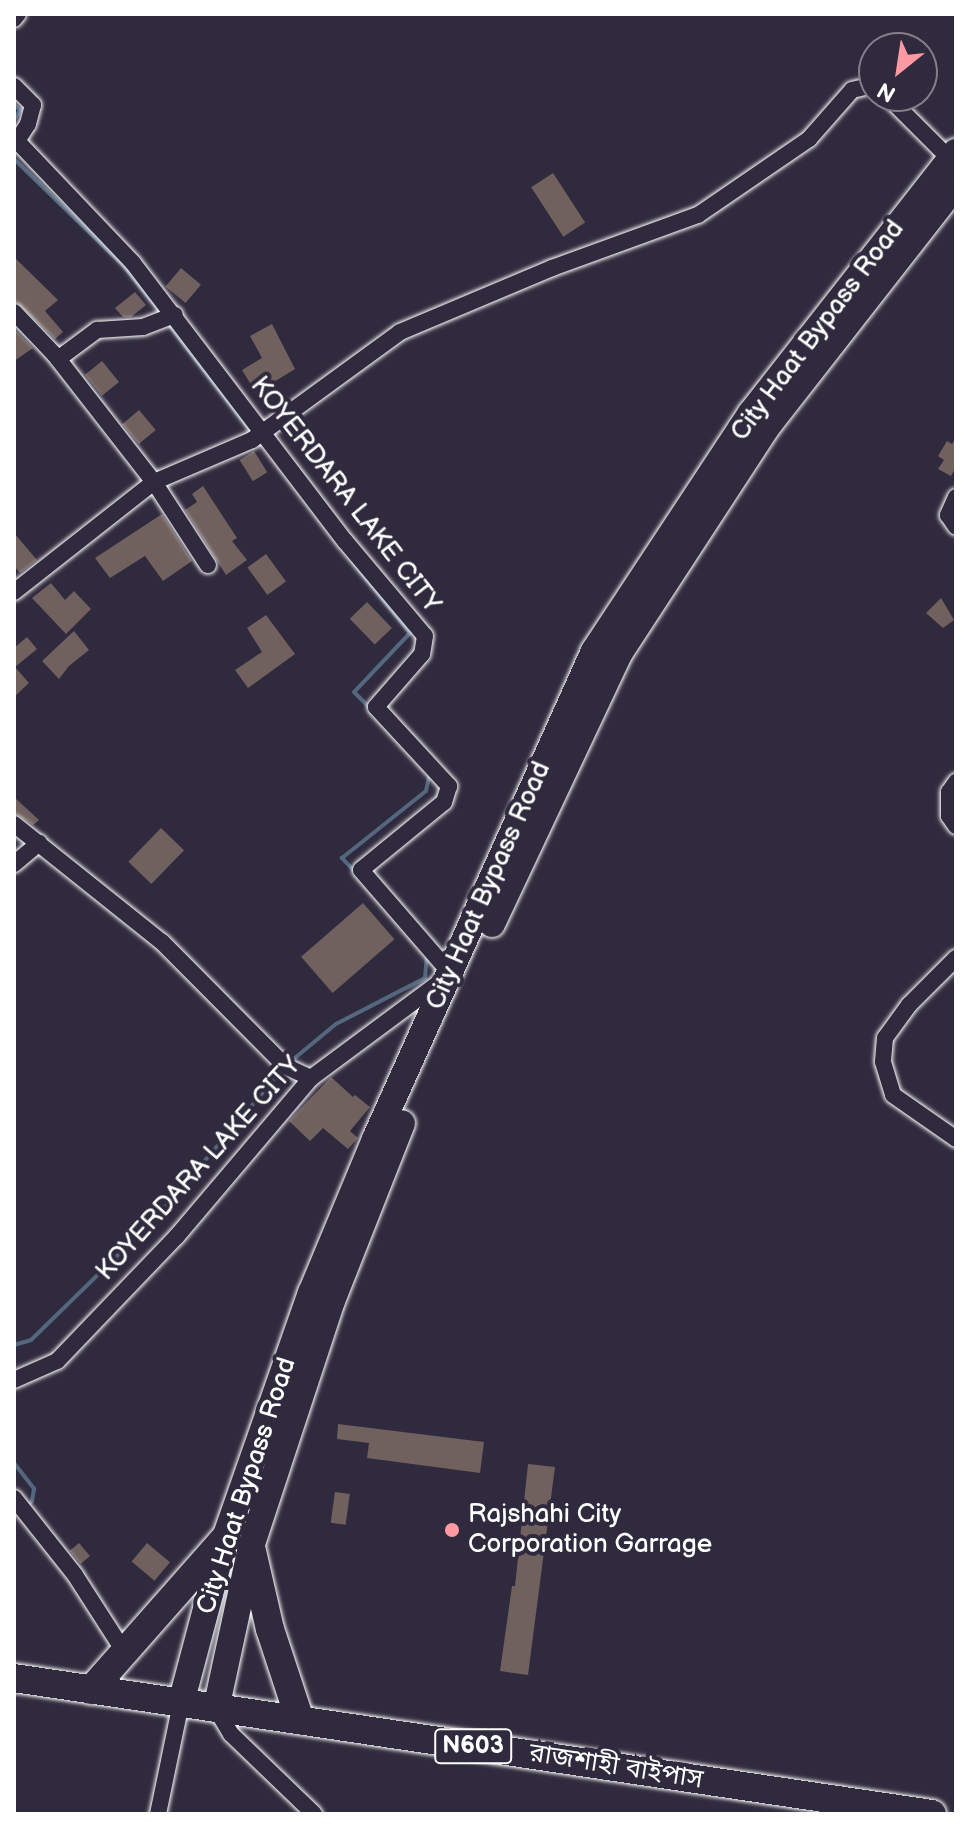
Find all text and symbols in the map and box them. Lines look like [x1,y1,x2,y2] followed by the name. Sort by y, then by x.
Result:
[858,32,938,112] north arrow
[873,76,901,107] text: N
[724,214,912,448] street label: City Haat Bypass Road
[243,371,447,619] street label: KOYERDARA LAKE CITY
[420,756,558,1016] street label: City Haat Bypass Road
[90,1051,308,1287] street label: KOYERDARA LAKE CITY
[190,1353,304,1619] street label: City Haat Bypass Road
[468,1499,712,1560] place label: Rajshahi City Corporation Garrage
[443,1521,461,1539] marker: Rajshahi City Corporation Garrage
[433,1726,513,1766] road number: N603
[527,1738,705,1796] street label: রাজশাহী বাইপাস

